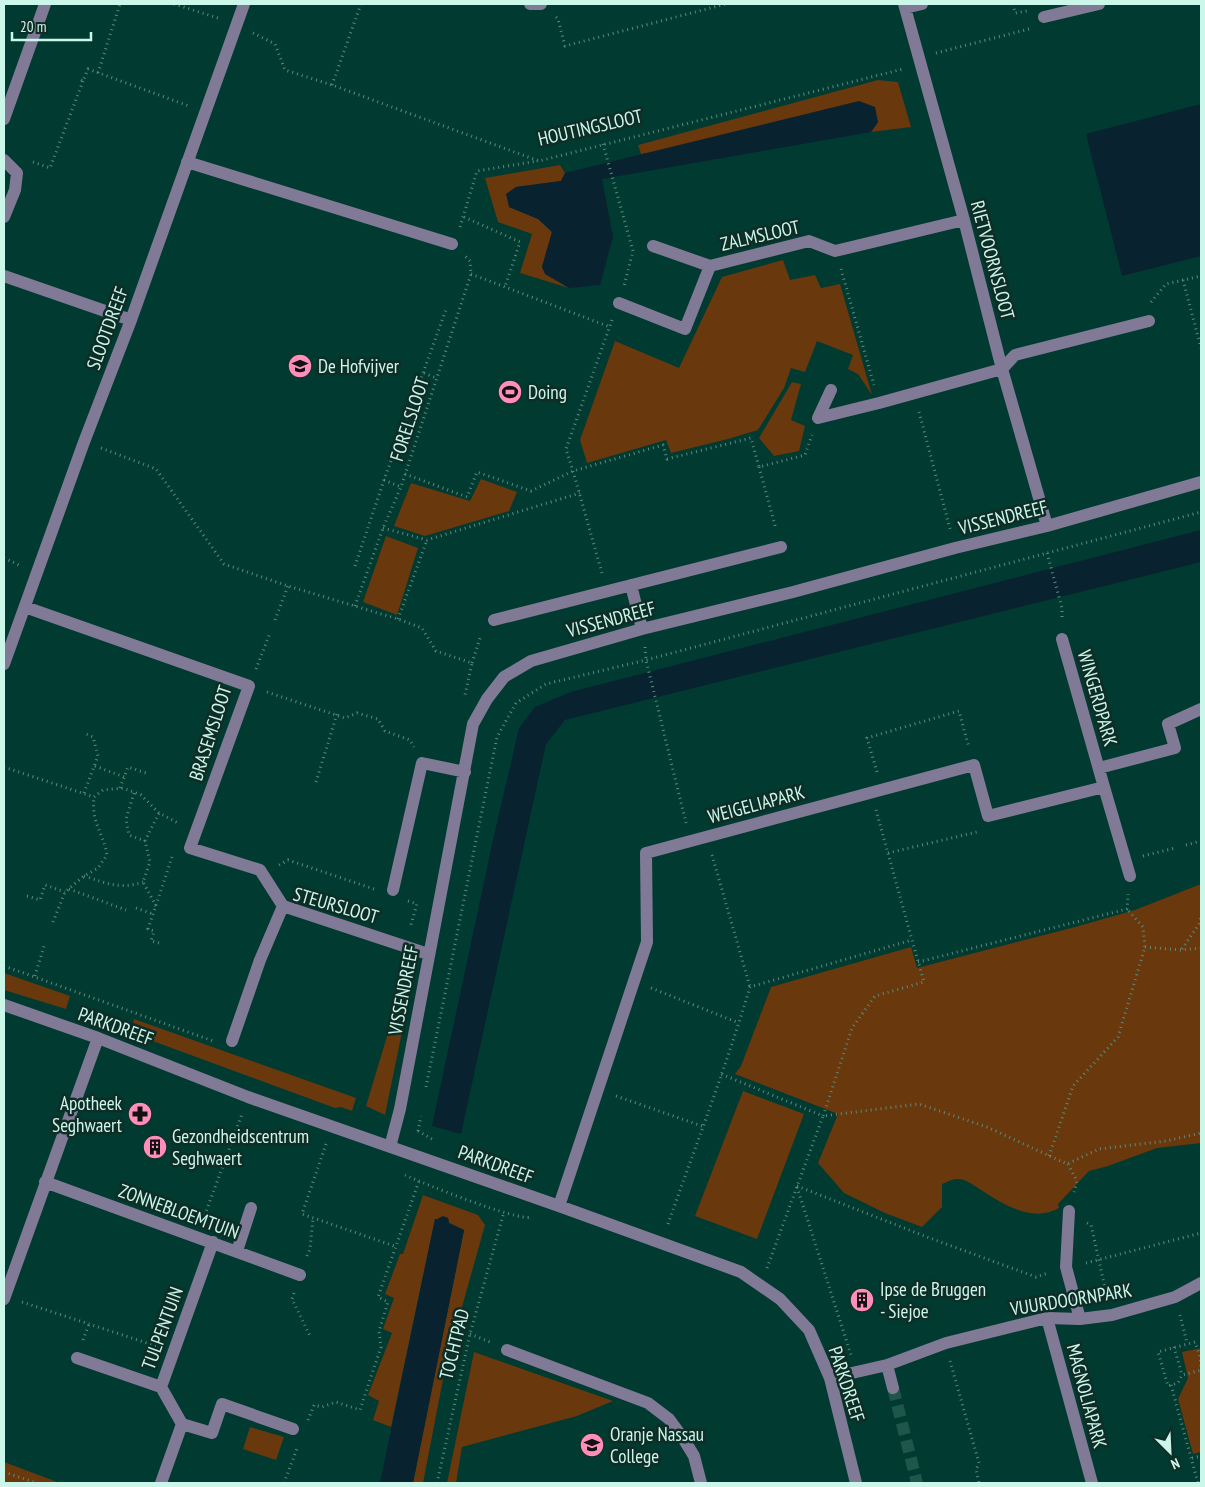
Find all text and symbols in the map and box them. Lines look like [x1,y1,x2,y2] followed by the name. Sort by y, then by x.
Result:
[12,10,91,42] scale bar
[20,17,46,36] text: 20 m
[535,103,645,151] street label: HOUTINGSLOOT
[966,198,1021,323] street label: RIETVOORNSLOOT
[718,214,802,256] street label: ZALMSLOOT
[81,283,133,373] street label: SLOOTDREEF
[287,353,313,379] school or university icon: De Hofvijver
[318,354,400,378] place label: De Hofvijver
[384,373,434,464] street label: FORELSLOOT
[497,379,523,405] sports icon: Doing
[528,380,567,404] place label: Doing
[955,494,1050,540] street label: VISSENDREEF
[563,596,658,643] street label: VISSENDREEF
[1073,647,1123,749] street label: WINGERDPARK
[183,682,237,784] street label: BRASEMSLOOT
[705,780,807,828] street label: WEIGELIAPARK
[291,881,382,929] street label: STEURSLOOT
[382,943,424,1038] street label: VISSENDREEF
[75,1001,157,1051] street label: PARKDREEF
[52,1091,123,1137] place label: Apotheek Seghwaert
[127,1101,153,1127] pharmacy icon: Apotheek Seghwaert
[172,1124,309,1170] place label: Gezondheidscentrum Seghwaert
[142,1134,168,1160] building icon: Gezondheidscentrum Seghwaert
[455,1139,537,1189] street label: PARKDREEF
[115,1178,243,1244] street label: ZONNEBLOEMTUIN
[880,1277,986,1323] place label: Ipse de Bruggen - Siejoe
[1007,1278,1134,1321] street label: VUURDOORNPARK
[136,1283,188,1373] street label: TULPENTUIN
[849,1287,875,1313] building icon: Ipse de Bruggen - Siejoe
[434,1306,474,1382] street label: TOCHTPAD
[1062,1341,1112,1451] street label: MAGNOLIAPARK
[823,1343,871,1425] street label: PARKDREEF
[610,1422,704,1468] place label: Oranje Nassau College
[1145,1427,1195,1477] north arrow
[579,1432,605,1458] school or university icon: Oranje Nassau College
[1168,1454,1182,1474] text: N

